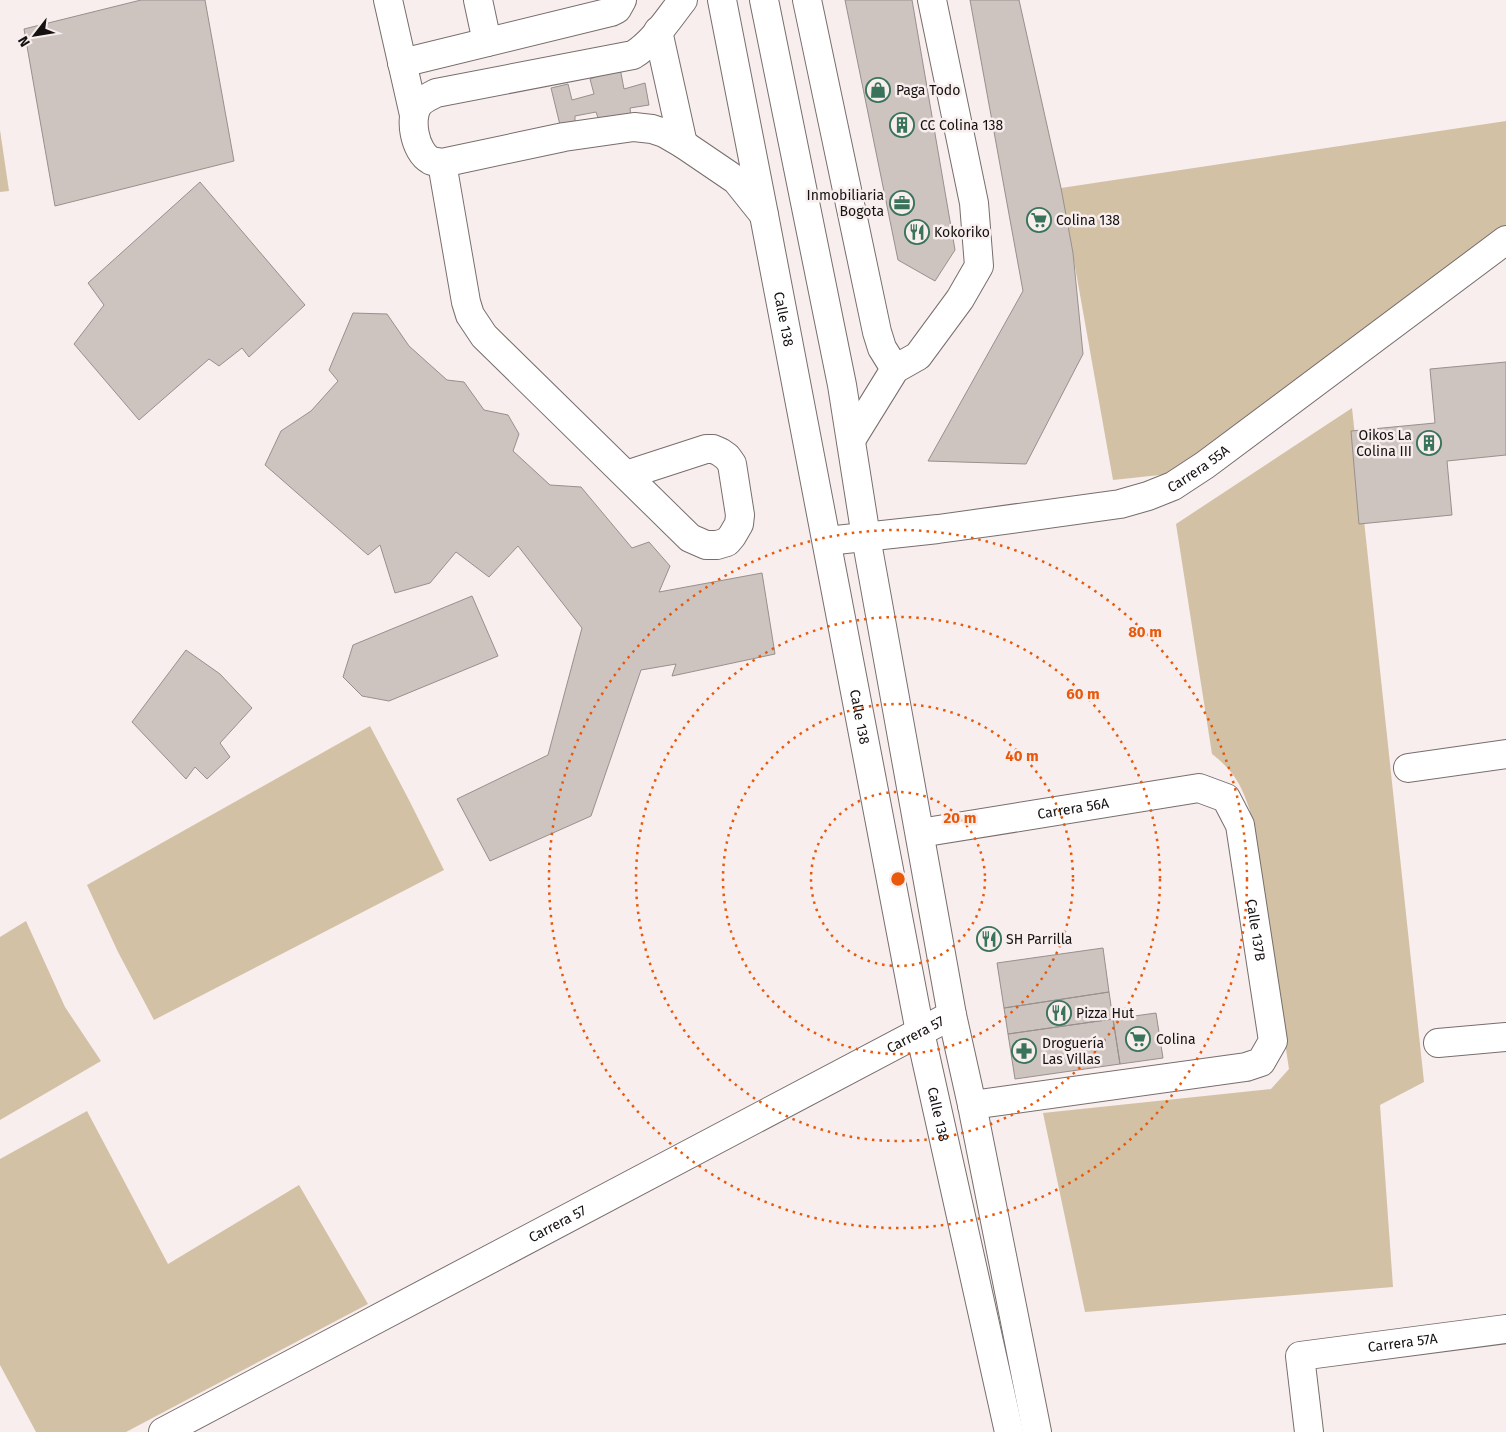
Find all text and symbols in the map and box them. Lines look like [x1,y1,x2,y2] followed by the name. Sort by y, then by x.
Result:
[10,10,60,60] north arrow
[15,33,34,50] text: N
[865,77,891,103] shop icon: Paga Todo
[896,82,960,99] place label: Paga Todo
[889,112,915,138] building icon: CC Colina 138
[920,117,1003,134] place label: CC Colina 138
[807,187,884,220] place label: Inmobiliaria Bogota
[889,190,915,216] office icon: Inmobiliaria Bogota
[1026,207,1052,233] supermarket icon: Colina 138
[1056,212,1120,229] place label: Colina 138
[904,219,930,245] restaurant icon: Kokoriko
[934,224,990,241] place label: Kokoriko
[770,290,797,348] street label: Calle 138
[1356,427,1412,460] place label: Oikos La Colina III
[1416,430,1442,456] building icon: Oikos La Colina III
[1165,442,1233,496] street label: Carrera 55A
[1128,623,1162,641] text: 80 m
[1066,685,1100,703] text: 60 m
[846,688,873,746] street label: Calle 138
[1005,747,1039,765] text: 40 m
[1036,795,1110,823] street label: Carrera 56A
[944,809,976,827] text: 20 m
[889,870,907,888] centre of rings
[1242,898,1269,962] street label: Calle 137B
[976,926,1002,952] restaurant icon: SH Parrilla
[1006,931,1072,948] place label: SH Parrilla
[1046,1000,1072,1026] restaurant icon: Pizza Hut
[1076,1005,1135,1022] place label: Pizza Hut
[884,1013,947,1057] street label: Carrera 57
[1125,1026,1151,1052] supermarket icon: Colina
[1156,1031,1196,1048] place label: Colina
[1042,1035,1104,1068] place label: Droguería Las Villas
[1011,1038,1037,1064] pharmacy icon: Droguería Las Villas
[923,1085,952,1143] street label: Calle 138
[526,1202,589,1246] street label: Carrera 57
[1367,1330,1439,1356] street label: Carrera 57A

